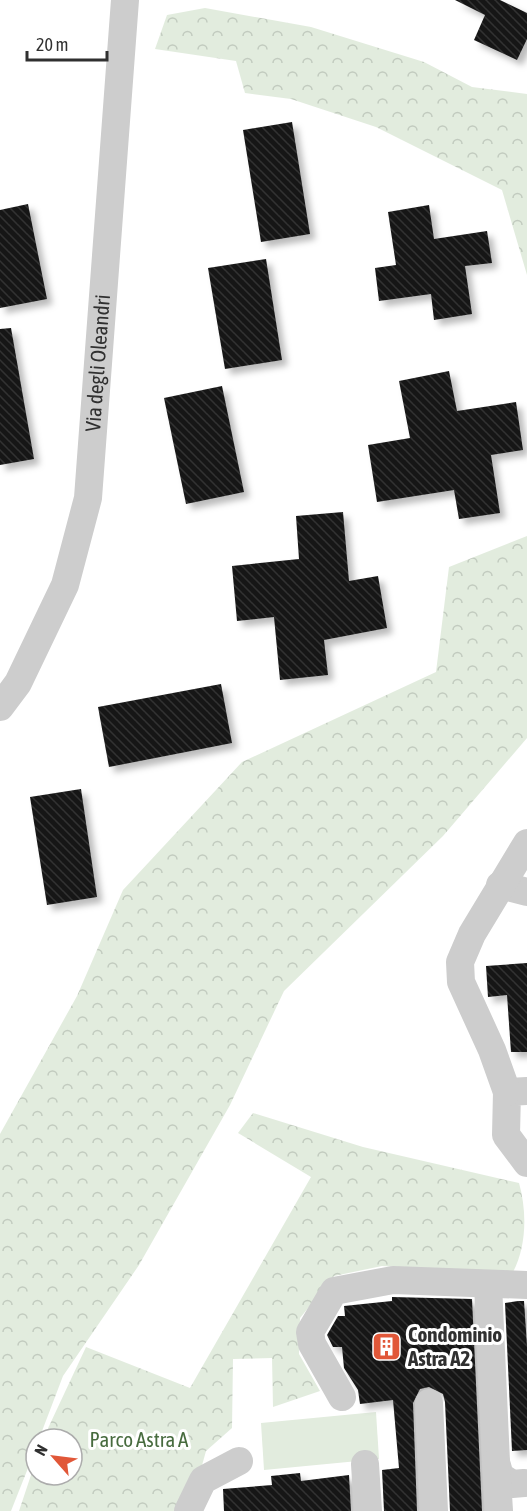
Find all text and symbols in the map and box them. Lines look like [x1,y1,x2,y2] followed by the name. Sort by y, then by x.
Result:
[27,24,106,62] scale bar
[36,34,68,55] text: 20 m
[80,293,114,433] street label: Via degli Oleandri
[407,1322,502,1370] place label: Condominio Astra A2
[371,1331,403,1363] building icon: Condominio Astra A2
[24,1427,84,1487] north arrow
[90,1427,189,1451] park label: Parco Astra A
[31,1442,51,1458] text: N

